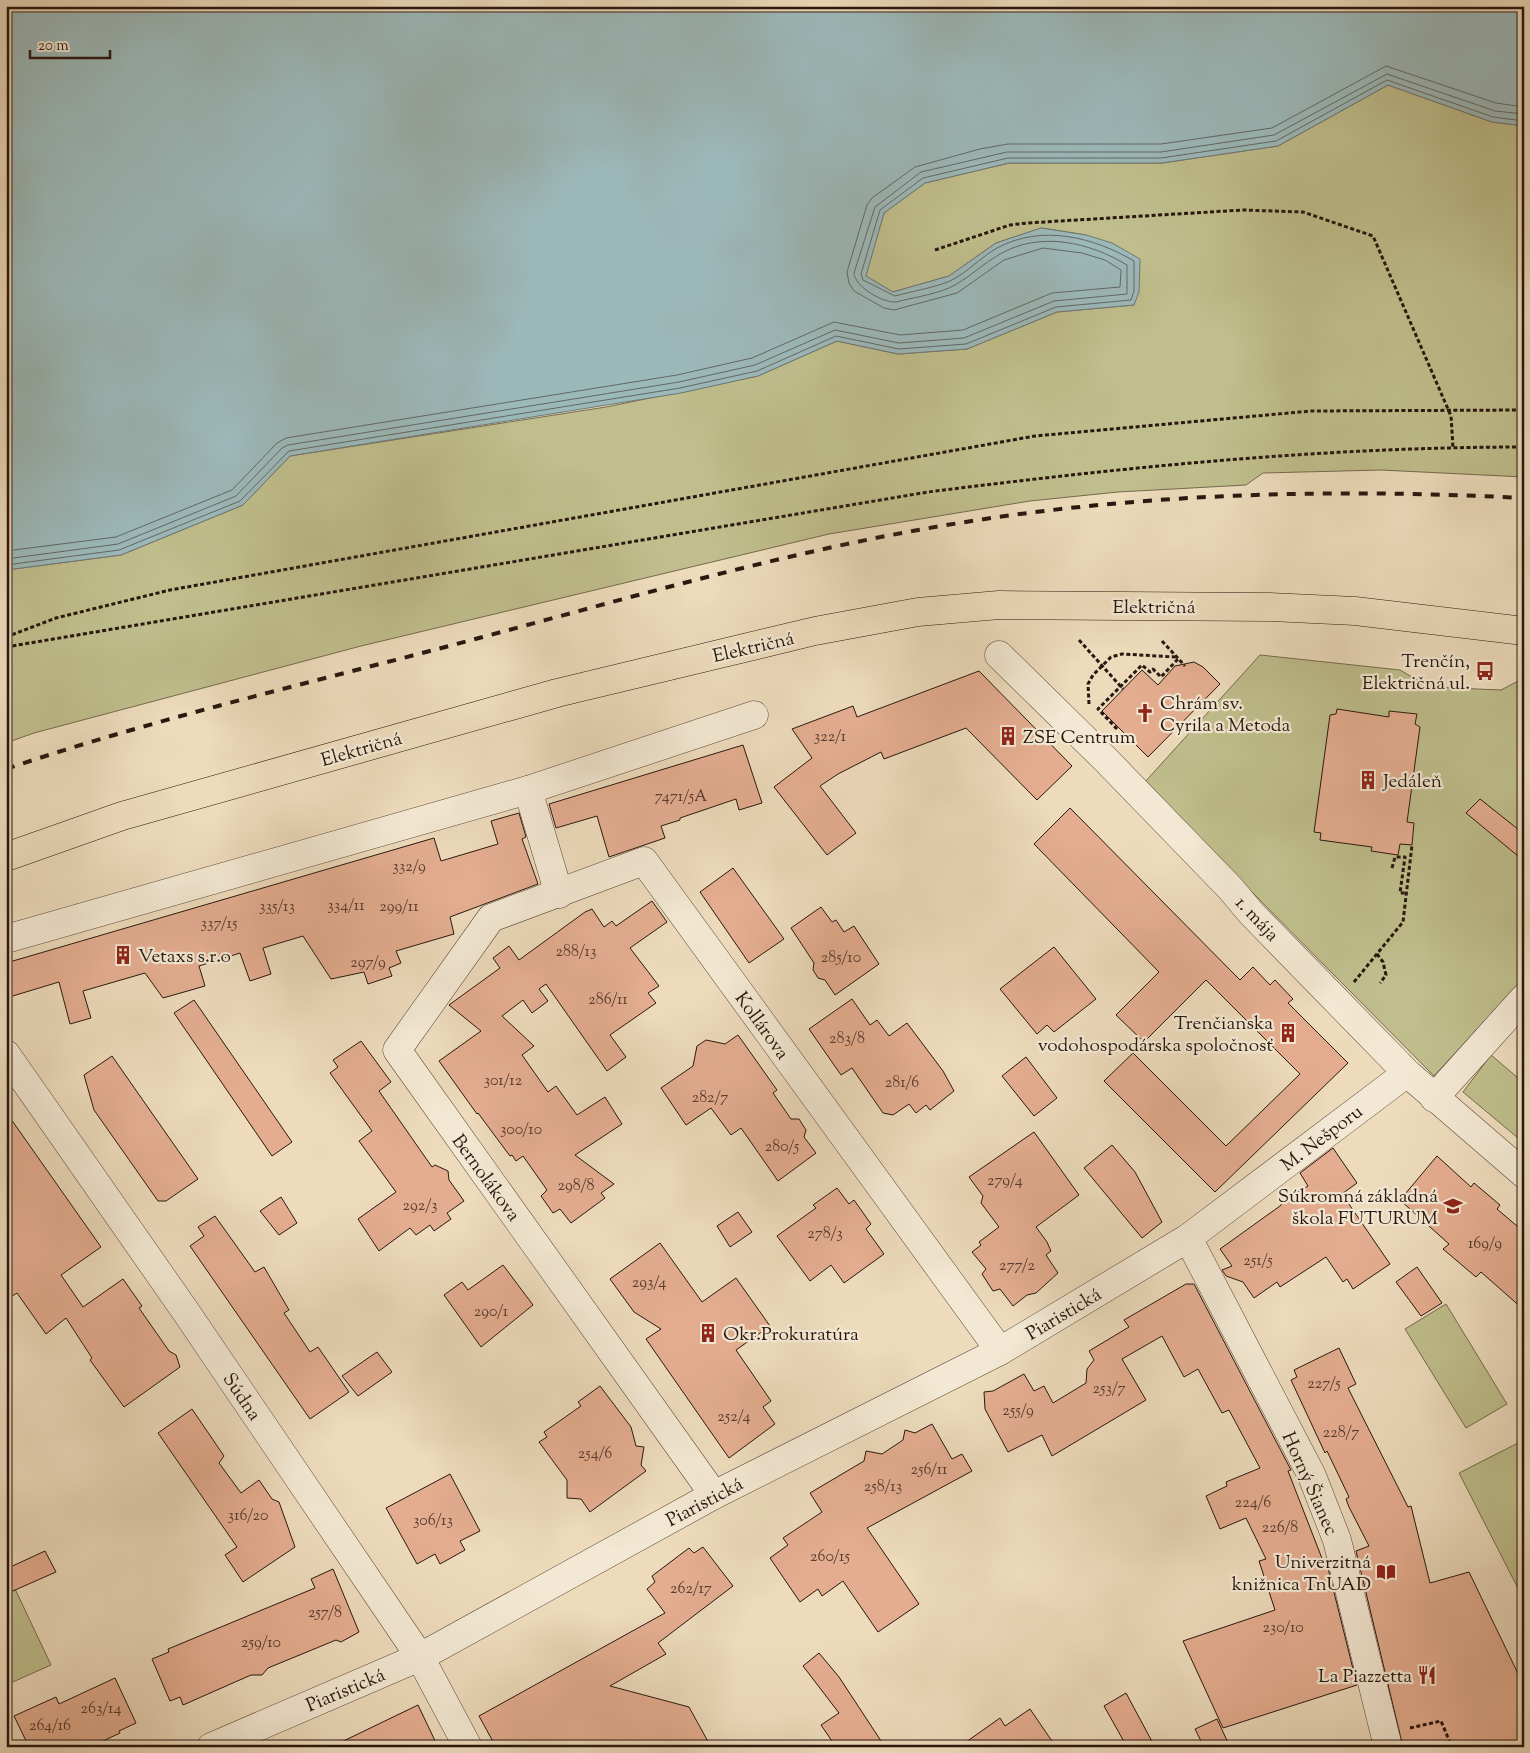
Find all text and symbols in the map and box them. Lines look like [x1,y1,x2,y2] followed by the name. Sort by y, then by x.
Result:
[30,28,110,60] scale bar
[38,36,69,57] text: 20 m
[1112,595,1196,622] street label: Električná
[710,626,797,671] street label: Električná
[1362,649,1470,698] place label: Trenčín, Električná ul.
[1474,660,1496,682] bus stop icon: Trenčín, Električná ul.
[1160,691,1291,740] place label: Chrám sv. Cyrila a Metoda
[1134,702,1156,724] church icon: Chrám sv. Cyrila a Metoda
[997,725,1019,747] building icon: ZSE Centrum
[1023,725,1136,752] place label: ZSE Centrum
[318,726,406,775] street label: Električná
[814,726,847,749] house number: 322/1
[1357,769,1379,791] building icon: Jedáleň
[1382,769,1442,796] place label: Jedáleň
[655,786,707,809] house number: 7471/5A
[392,856,426,879] house number: 332/9
[1228,891,1284,949] street label: 1. mája
[327,895,365,918] house number: 334/11
[259,896,295,919] house number: 335/13
[379,896,419,919] house number: 299/11
[201,913,238,936] house number: 337/15
[556,941,596,964] house number: 288/13
[112,944,134,966] building icon: Vetaxs s.r.o
[138,944,231,971] place label: Vetaxs s.r.o
[821,947,861,970] house number: 285/10
[350,952,386,975] house number: 297/9
[727,987,795,1066] street label: Kollárova
[588,989,628,1012] house number: 286/11
[1038,1011,1273,1060] place label: Trenčianska vodohospodárska spoločnosť
[1277,1022,1299,1044] building icon: Trenčianska vodohospodárska spoločnosť
[829,1028,865,1051] house number: 283/8
[484,1070,523,1093] house number: 301/12
[885,1072,919,1095] house number: 281/6
[692,1087,728,1110] house number: 282/7
[1276,1099,1369,1179] street label: M. Nešporu
[500,1119,542,1142] house number: 300/10
[444,1129,526,1228] street label: Bernolákova
[765,1136,800,1159] house number: 280/5
[987,1170,1023,1193] house number: 279/4
[558,1175,594,1198] house number: 298/8
[1278,1184,1439,1233] place label: Súkromná základná škola FUTURUM
[403,1195,437,1218] house number: 292/3
[1442,1195,1464,1217] school or university icon: Súkromná základná škola FUTURUM
[807,1223,843,1246] house number: 278/3
[1468,1233,1502,1256] house number: 169/9
[1243,1250,1273,1273] house number: 251/5
[999,1255,1035,1278] house number: 277/2
[632,1272,666,1295] house number: 293/4
[1021,1282,1107,1348] street label: Piaristická
[474,1301,509,1324] house number: 290/1
[697,1322,719,1344] building icon: Okr.Prokuratúra
[723,1322,859,1349] place label: Okr.Prokuratúra
[215,1368,267,1427] street label: Súdna
[1307,1373,1341,1396] house number: 227/5
[1093,1378,1126,1401] house number: 253/7
[1002,1400,1034,1423] house number: 255/9
[717,1406,751,1429] house number: 252/4
[1323,1422,1359,1445] house number: 228/7
[1274,1428,1344,1540] street label: Horný Šianec
[578,1443,612,1466] house number: 254/6
[910,1459,948,1482] house number: 256/11
[662,1472,749,1535] street label: Piaristická
[864,1476,902,1499] house number: 258/13
[1235,1492,1271,1515] house number: 224/6
[228,1505,268,1528] house number: 316/20
[413,1510,453,1533] house number: 306/13
[1262,1517,1298,1540] house number: 226/8
[810,1546,851,1569] house number: 260/15
[1232,1550,1371,1599] place label: Univerzitná knižnica TnUAD
[1375,1561,1397,1583] library icon: Univerzitná knižnica TnUAD
[670,1578,712,1601] house number: 262/17
[308,1602,342,1625] house number: 257/8
[1262,1617,1304,1640] house number: 230/10
[241,1632,281,1655] house number: 259/10
[302,1662,390,1720] street label: Piaristická
[1318,1664,1412,1691] place label: La Piazzetta
[1416,1664,1438,1686] restaurant icon: La Piazzetta
[81,1698,121,1721] house number: 263/14
[29,1715,71,1738] house number: 264/16

